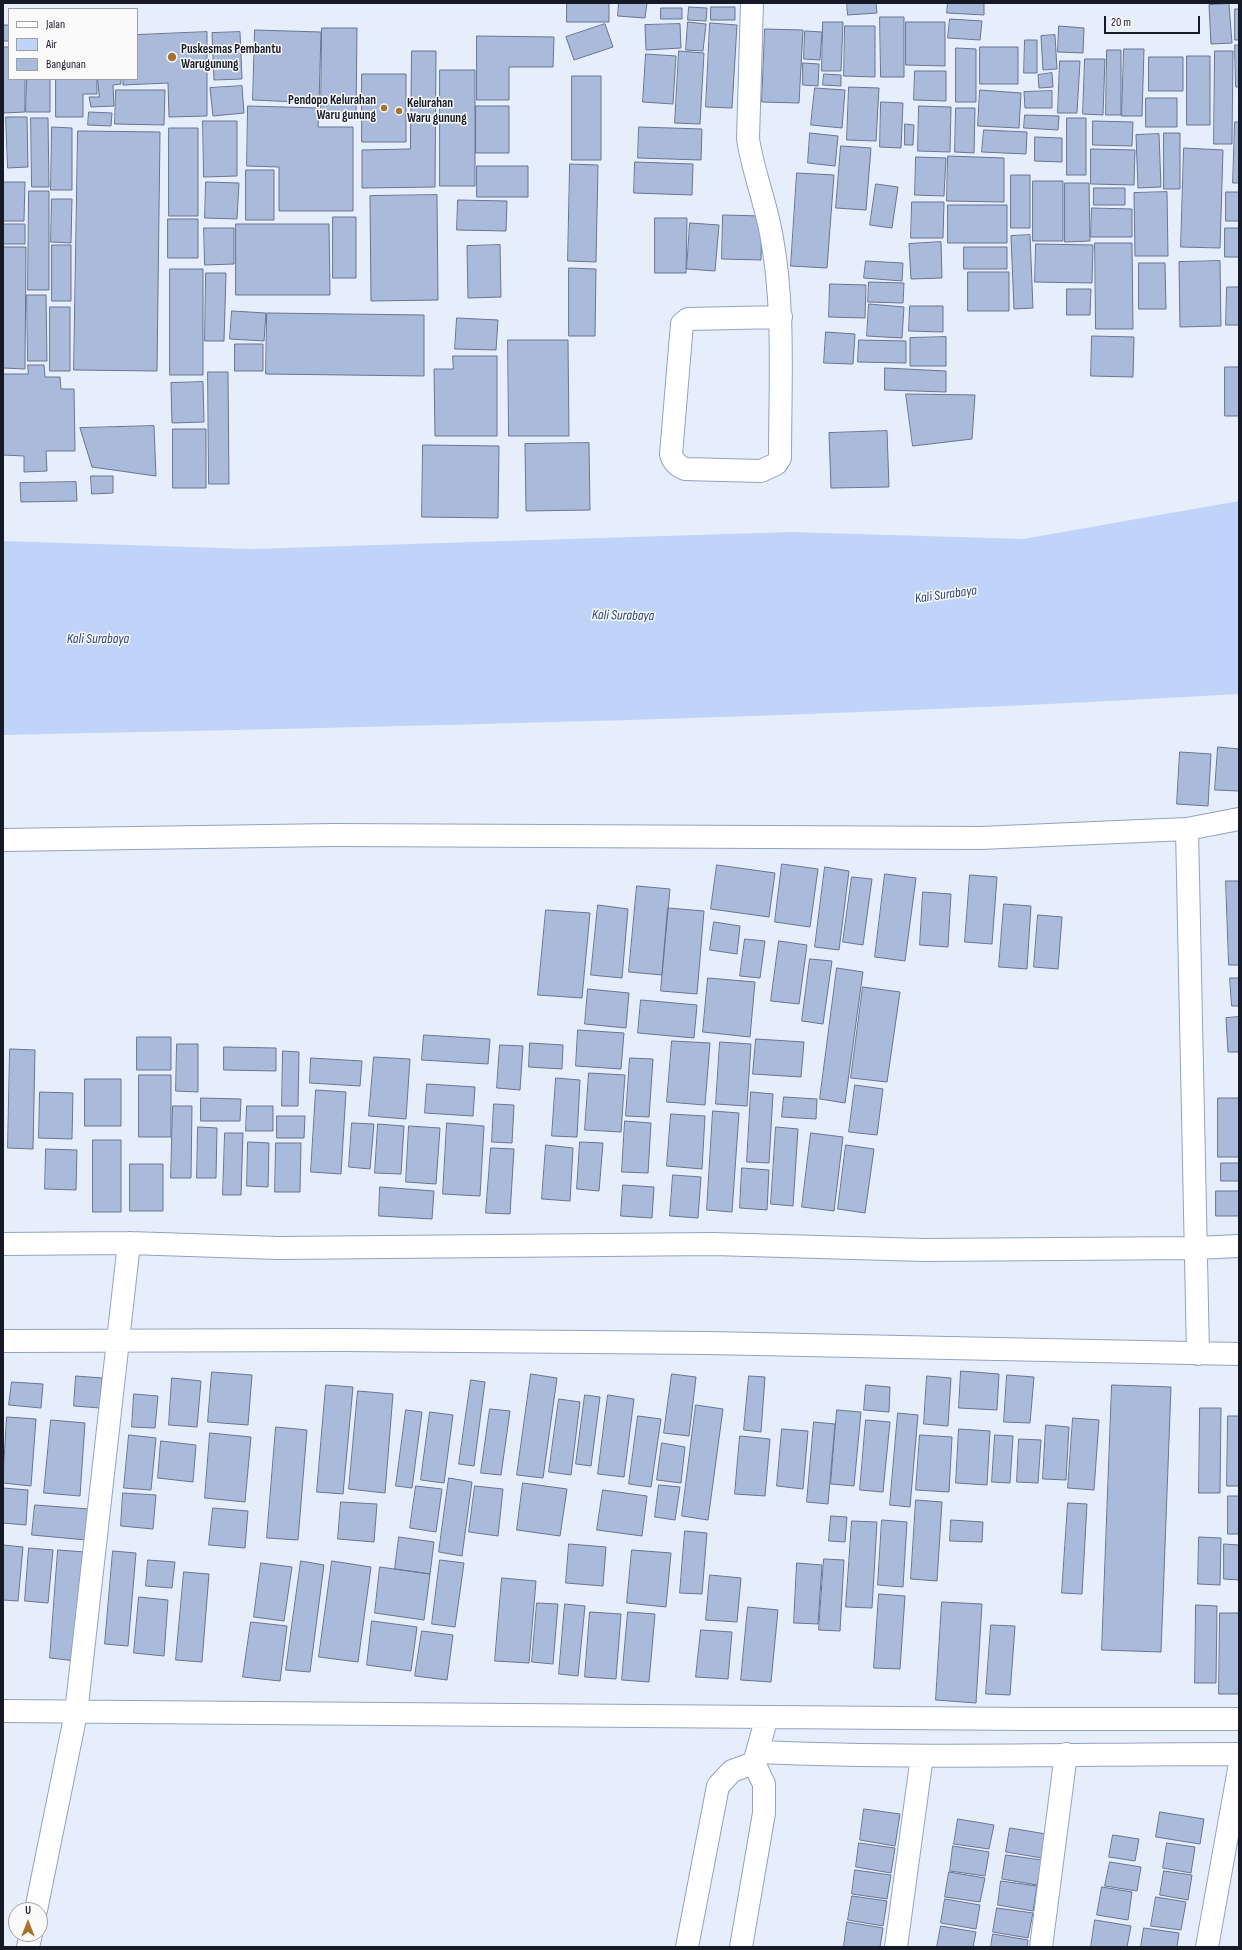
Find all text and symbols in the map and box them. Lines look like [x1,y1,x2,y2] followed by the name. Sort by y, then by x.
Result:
[8,8,138,80] legend
[1106,8,1202,34] scale bar
[1111,15,1131,30] text: 20 m
[46,17,65,32] text: Jalan
[46,37,57,52] text: Air
[181,42,281,73] place label: Puskesmas Pembantu Warugunung
[166,51,178,63] marker: Puskesmas Pembantu Warugunung
[46,57,86,72] text: Bangunan
[288,93,376,124] place label: Pendopo Kelurahan Waru gunung
[407,96,467,127] place label: Kelurahan Waru gunung
[379,103,389,113] marker: Pendopo Kelurahan Waru gunung
[394,106,404,116] marker: Kelurahan Waru gunung
[914,582,978,608] water label: Kali Surabaya
[592,607,654,625] water label: Kali Surabaya
[67,631,129,647] water label: Kali Surabaya
[8,1902,48,1942] north arrow
[25,1904,31,1917] text: U

